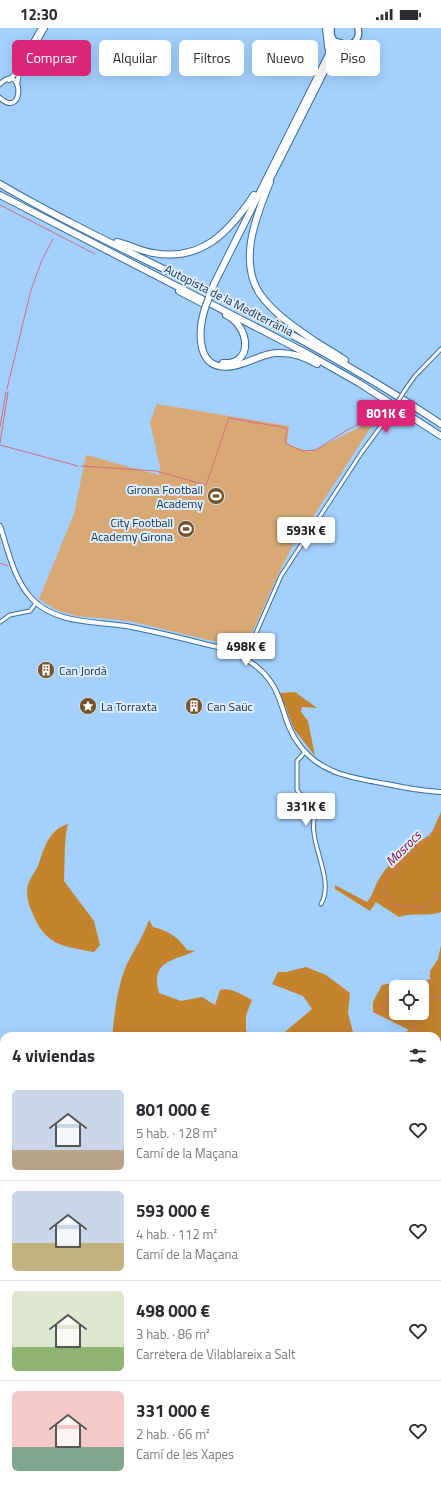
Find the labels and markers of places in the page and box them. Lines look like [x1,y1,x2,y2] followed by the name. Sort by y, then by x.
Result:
[353,400,419,434] pin: 801K €
[127,480,203,513] place label: Girona Football Academy
[206,486,226,506] sports icon: Girona Football Academy
[91,513,173,546] place label: City Football Academy Girona
[273,517,339,551] pin: 593K €
[176,519,196,539] sports icon: City Football Academy Girona
[213,633,279,667] pin: 498K €
[36,660,56,680] building icon: Can Jordà
[59,661,107,680] place label: Can Jordà
[78,696,98,716] place icon: La Torraxta
[184,696,204,716] building icon: Can Saüc
[101,697,157,716] place label: La Torraxta
[207,697,253,716] place label: Can Saüc
[273,793,339,827] pin: 331K €

